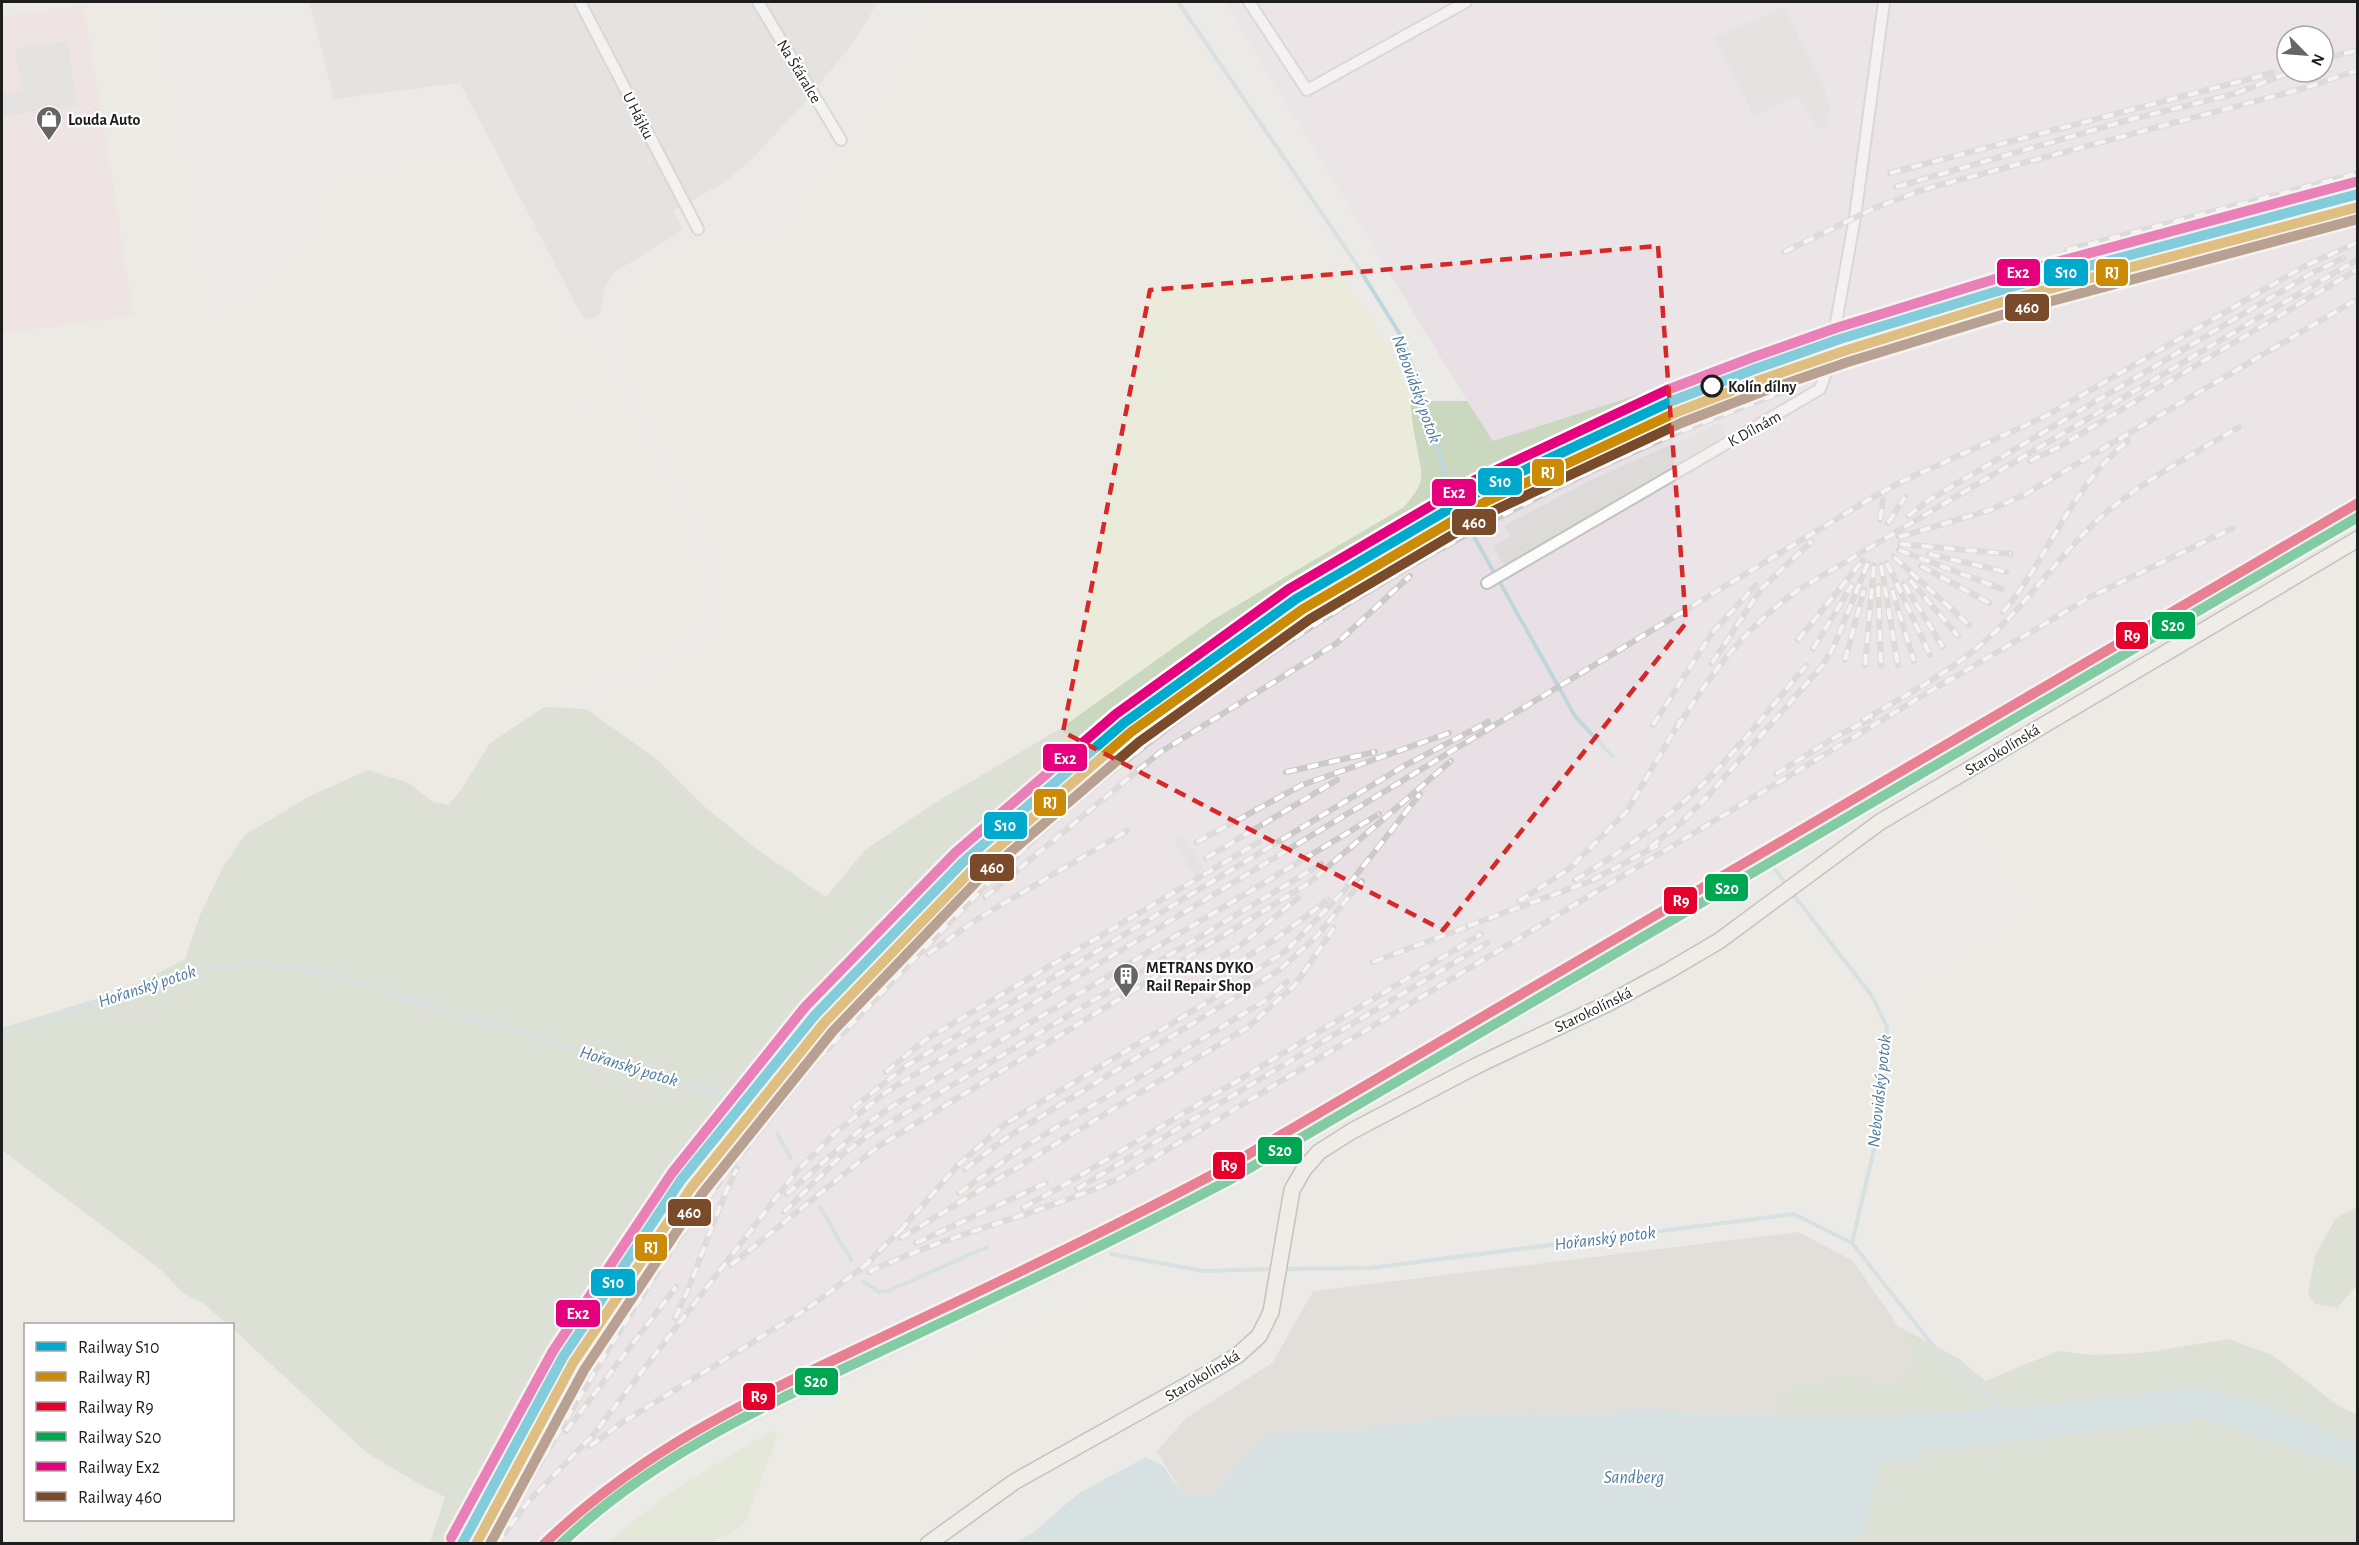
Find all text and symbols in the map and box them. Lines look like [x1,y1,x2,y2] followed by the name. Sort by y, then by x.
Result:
[2275,24,2335,84] north arrow
[774,36,826,106] street label: Na Šťáralce
[2308,51,2327,68] text: N
[619,89,657,142] street label: U Hájku
[34,104,64,142] shop icon: Louda Auto
[68,112,141,128] place label: Louda Auto
[1996,258,2041,287] line badge: Ex2
[2043,258,2089,287] line badge: S10
[2095,258,2129,287] line badge: RJ
[2006,265,2030,281] text: Ex2
[2055,265,2077,281] text: S10
[2105,265,2119,281] text: RJ
[2004,293,2050,322] line badge: 460
[2015,300,2039,316] text: 460
[1388,333,1444,446] water label: Nebovidský potok
[1701,375,1723,397] marker: Kolín dílny
[1728,379,1797,396] place label: Kolín dílny
[1725,408,1784,450] street label: K Dílnám
[1531,458,1565,487] line badge: RJ
[1541,465,1555,481] text: RJ
[1477,467,1523,496] line badge: S10
[1489,474,1511,490] text: S10
[1431,478,1477,507] line badge: Ex2
[1442,485,1466,501] text: Ex2
[1451,508,1497,536] line badge: 460
[1462,515,1486,531] text: 460
[2151,611,2196,640] line badge: S20
[2161,618,2185,634] text: S20
[2115,621,2149,650] line badge: R9
[2123,628,2141,644] text: R9
[1962,721,2043,778] street label: Starokolínská
[1042,743,1088,772] line badge: Ex2
[1053,751,1077,767] text: Ex2
[1033,788,1067,817] line badge: RJ
[1043,795,1057,811] text: RJ
[983,811,1028,840] line badge: S10
[994,818,1016,834] text: S10
[969,853,1015,882] line badge: 460
[980,860,1004,876] text: 460
[1704,873,1749,902] line badge: S20
[1715,881,1739,897] text: S20
[1663,886,1698,915] line badge: R9
[1672,893,1690,909] text: R9
[1146,960,1254,994] place label: METRANS DYKO Rail Repair Shop
[1111,961,1141,999] building icon: METRANS DYKO Rail Repair Shop
[96,963,198,1011] water label: Hořanský potok
[1552,984,1635,1036] street label: Starokolínská
[1865,1034,1895,1148] water label: Nebovidský potok
[577,1043,680,1090] water label: Hořanský potok
[1257,1136,1303,1165] line badge: S20
[1268,1143,1292,1159] text: S20
[1212,1151,1246,1180] line badge: R9
[1220,1158,1238,1174] text: R9
[667,1198,712,1227] line badge: 460
[677,1205,701,1221] text: 460
[1554,1224,1657,1254] water label: Hořanský potok
[634,1233,668,1262] line badge: RJ
[644,1240,658,1256] text: RJ
[590,1268,636,1297] line badge: S10
[602,1275,624,1291] text: S10
[555,1299,601,1328] line badge: Ex2
[566,1306,590,1322] text: Ex2
[24,1323,234,1521] legend
[78,1339,160,1357] text: Railway S10
[1162,1347,1243,1404] street label: Starokolínská
[794,1367,839,1396] line badge: S20
[78,1369,151,1387] text: Railway RJ
[804,1374,828,1390] text: S20
[742,1382,776,1411] line badge: R9
[750,1389,768,1405] text: R9
[78,1399,154,1417] text: Railway R9
[78,1429,162,1447] text: Railway S20
[78,1459,160,1477] text: Railway Ex2
[1604,1469,1664,1487] water label: Sandberg
[78,1489,162,1507] text: Railway 460

